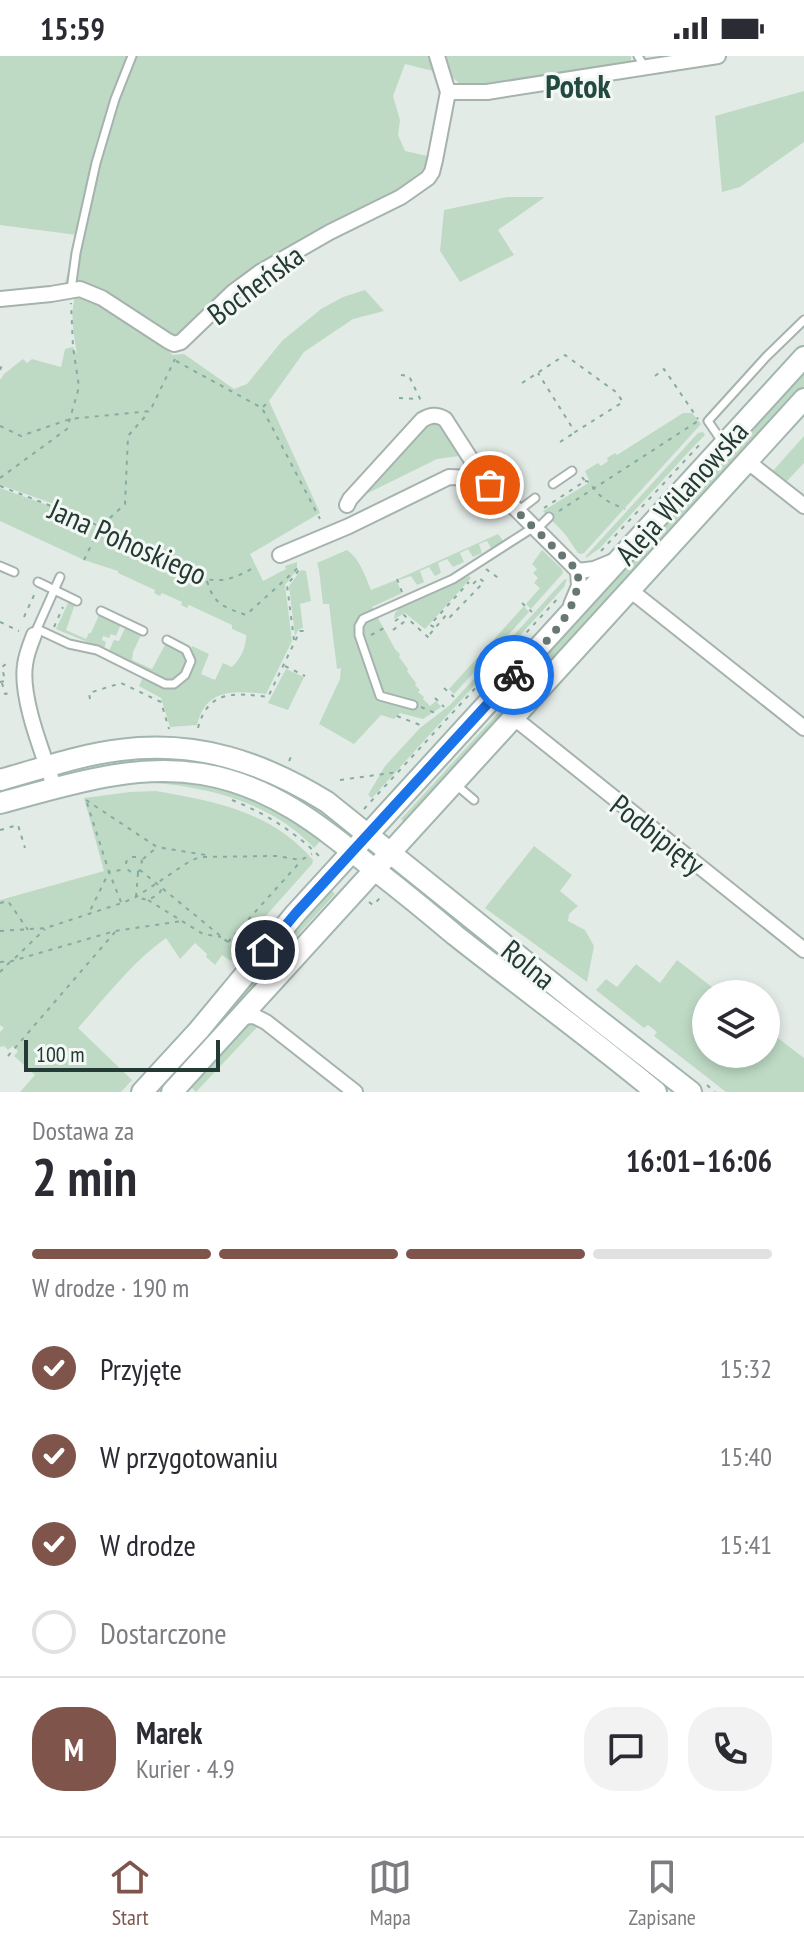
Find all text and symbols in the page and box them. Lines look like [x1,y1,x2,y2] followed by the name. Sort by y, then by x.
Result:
[40,9,105,48] text: 15:59
[545,65,611,107] district label: Potok
[199,235,311,333] street label: Bocheńska
[606,412,756,572] street label: Aleja Wilanowska
[456,451,524,519] pin
[468,463,512,507] icon: bag
[42,488,213,593] street label: Jana Pohoskiego
[474,635,554,715] courier
[492,653,536,697] icon: bike
[603,785,714,883] street label: Podbipięty
[231,916,299,984] pin
[243,928,287,972] icon: home
[494,930,564,998] street label: Rolna
[692,980,780,1068] map controls
[692,980,780,1068] button: layers
[24,1036,220,1072] scale bar
[36,1040,85,1068] text: 100 m
[32,1114,134,1147] text: Dostawa za
[626,1141,772,1180] text: 16:01–16:06
[32,1143,137,1210] text: 2 min
[32,1271,189,1304] text: W drodze · 190 m
[32,1346,76,1390] icon: check
[100,1349,182,1388] text: Przyjęte
[720,1352,772,1385] text: 15:32
[32,1434,76,1478] icon: check
[100,1437,278,1476] text: W przygotowaniu
[720,1440,772,1473] text: 15:40
[32,1522,76,1566] icon: check
[100,1525,196,1564] text: W drodze
[720,1528,772,1561] text: 15:41
[100,1613,227,1652] text: Dostarczone
[584,1707,668,1791] button: chat
[688,1707,772,1791] button: phone
[136,1713,202,1752] text: Marek
[64,1730,84,1769] text: M
[136,1752,235,1785] text: Kurier · 4.9
[108,1855,152,1931] tab: Start
[368,1855,412,1931] tab: Mapa
[628,1855,696,1931] tab: Zapisane

